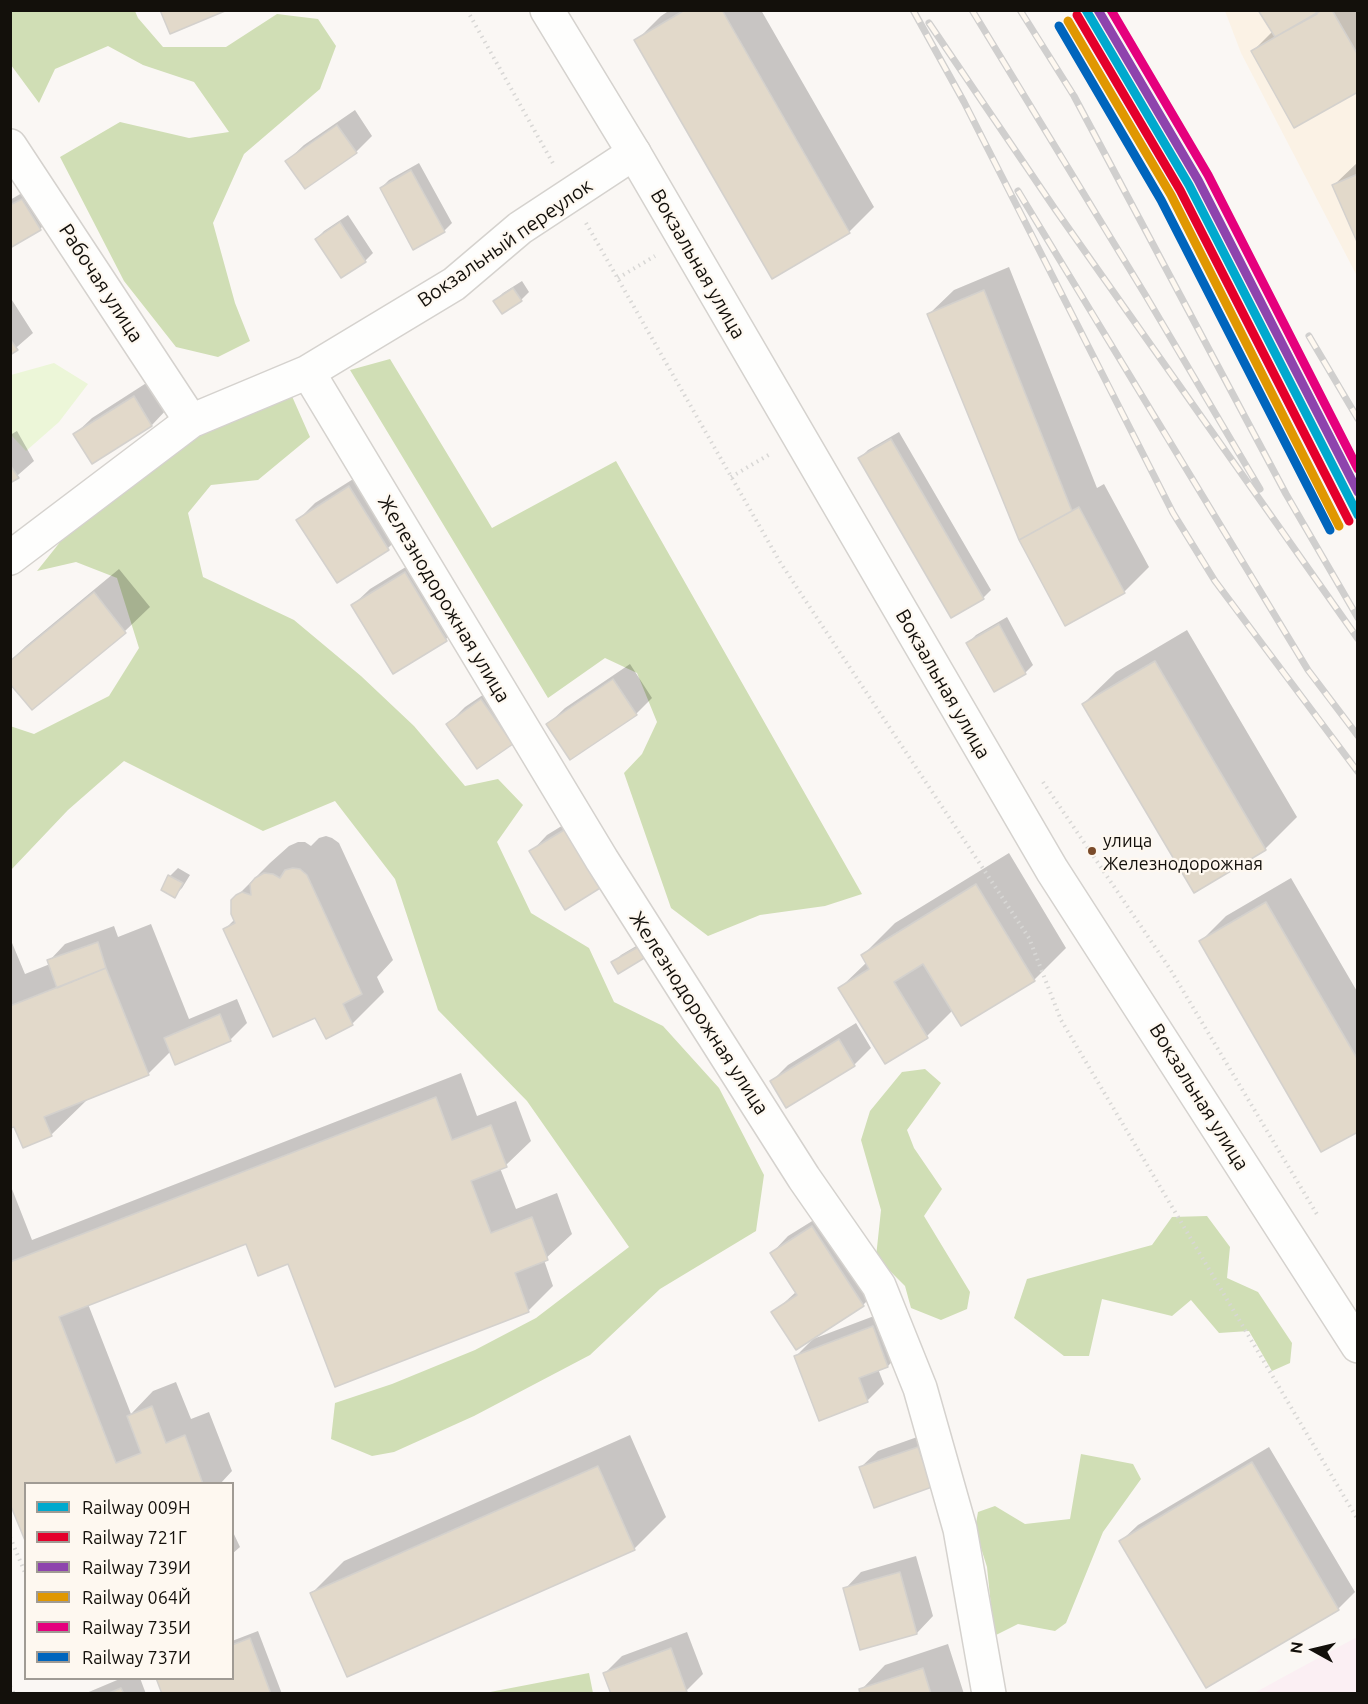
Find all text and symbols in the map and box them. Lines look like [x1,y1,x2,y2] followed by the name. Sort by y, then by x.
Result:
[413,174,597,312] street label: Вокзальный переулок
[645,185,751,343] street label: Вокзальная улица
[54,219,148,347] street label: Рабочая улица
[373,491,515,707] street label: Железнодорожная улица
[890,605,996,763] street label: Вокзальная улица
[1103,830,1263,872] place label: улица Железнодорожная
[1086,845,1098,857] marker: улица Железнодорожная
[624,907,774,1119] street label: Железнодорожная улица
[1144,1019,1254,1175] street label: Вокзальная улица
[24,1482,234,1680] legend
[82,1497,191,1517] text: Railway 009Н
[82,1527,187,1547] text: Railway 721Г
[82,1557,191,1577] text: Railway 739И
[82,1587,191,1607] text: Railway 064Й
[82,1617,191,1637] text: Railway 735И
[1284,1620,1344,1680] north arrow
[1286,1640,1306,1655] text: N
[82,1647,191,1667] text: Railway 737И

